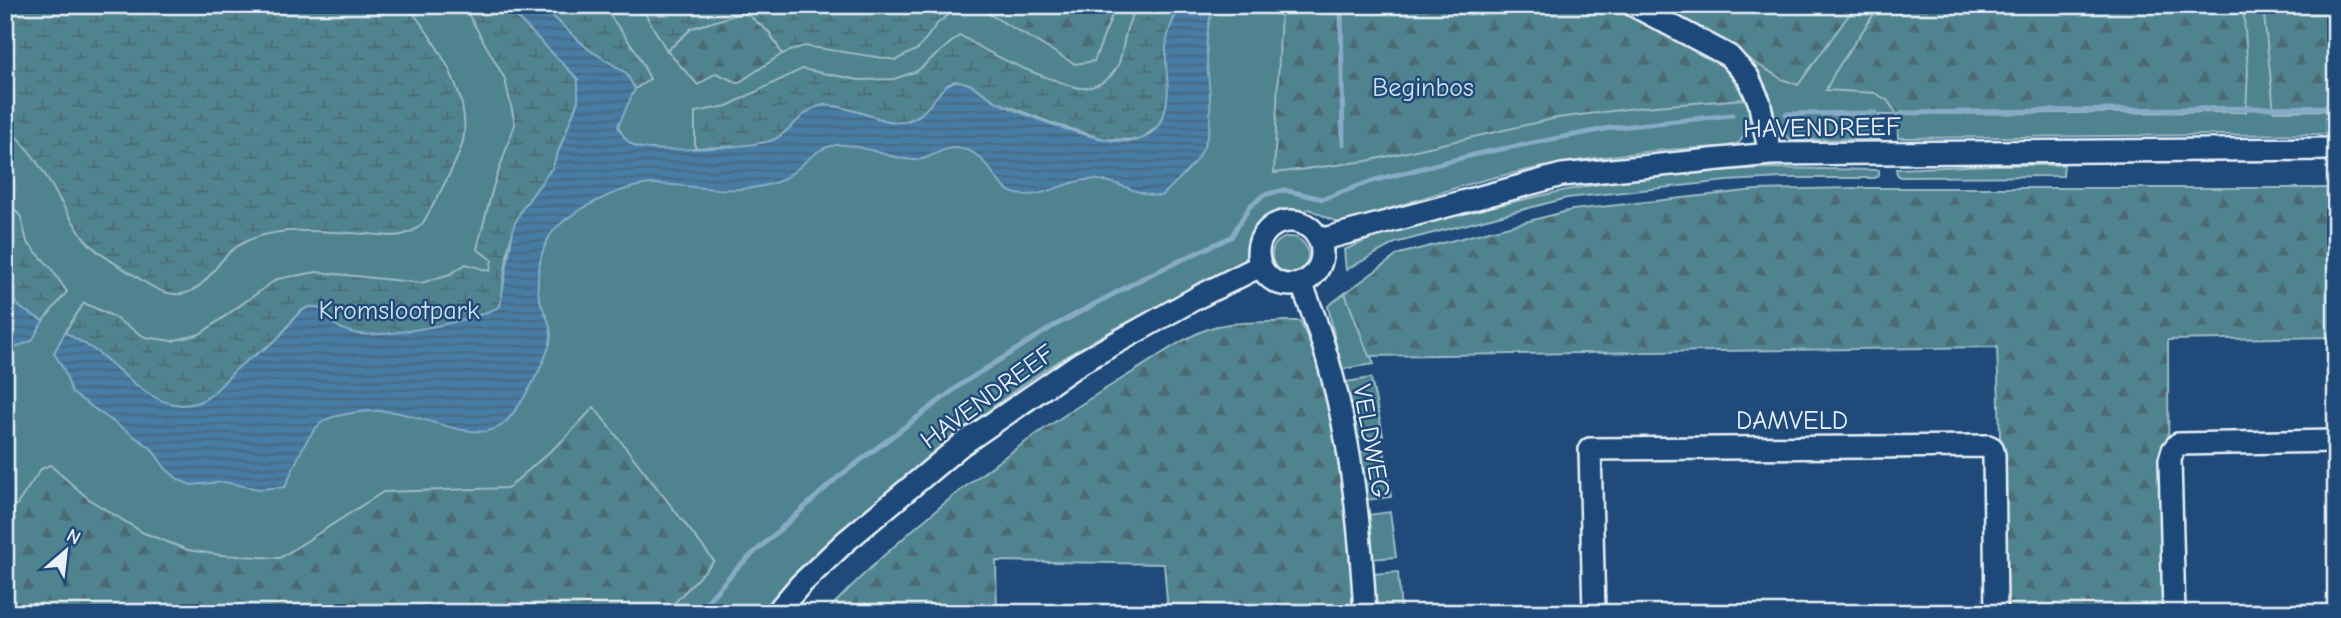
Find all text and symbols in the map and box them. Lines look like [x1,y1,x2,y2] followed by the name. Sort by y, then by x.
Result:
[1372,73,1474,103] park label: Beginbos
[1743,112,1901,144] street label: HAVENDREEF
[318,296,480,326] park label: Kromslootpark
[915,338,1060,455] street label: HAVENDREEF
[1346,382,1396,500] street label: VELDWEG
[1736,406,1848,436] street label: DAMVELD
[32,516,102,586] north arrow
[63,524,84,549] text: N

